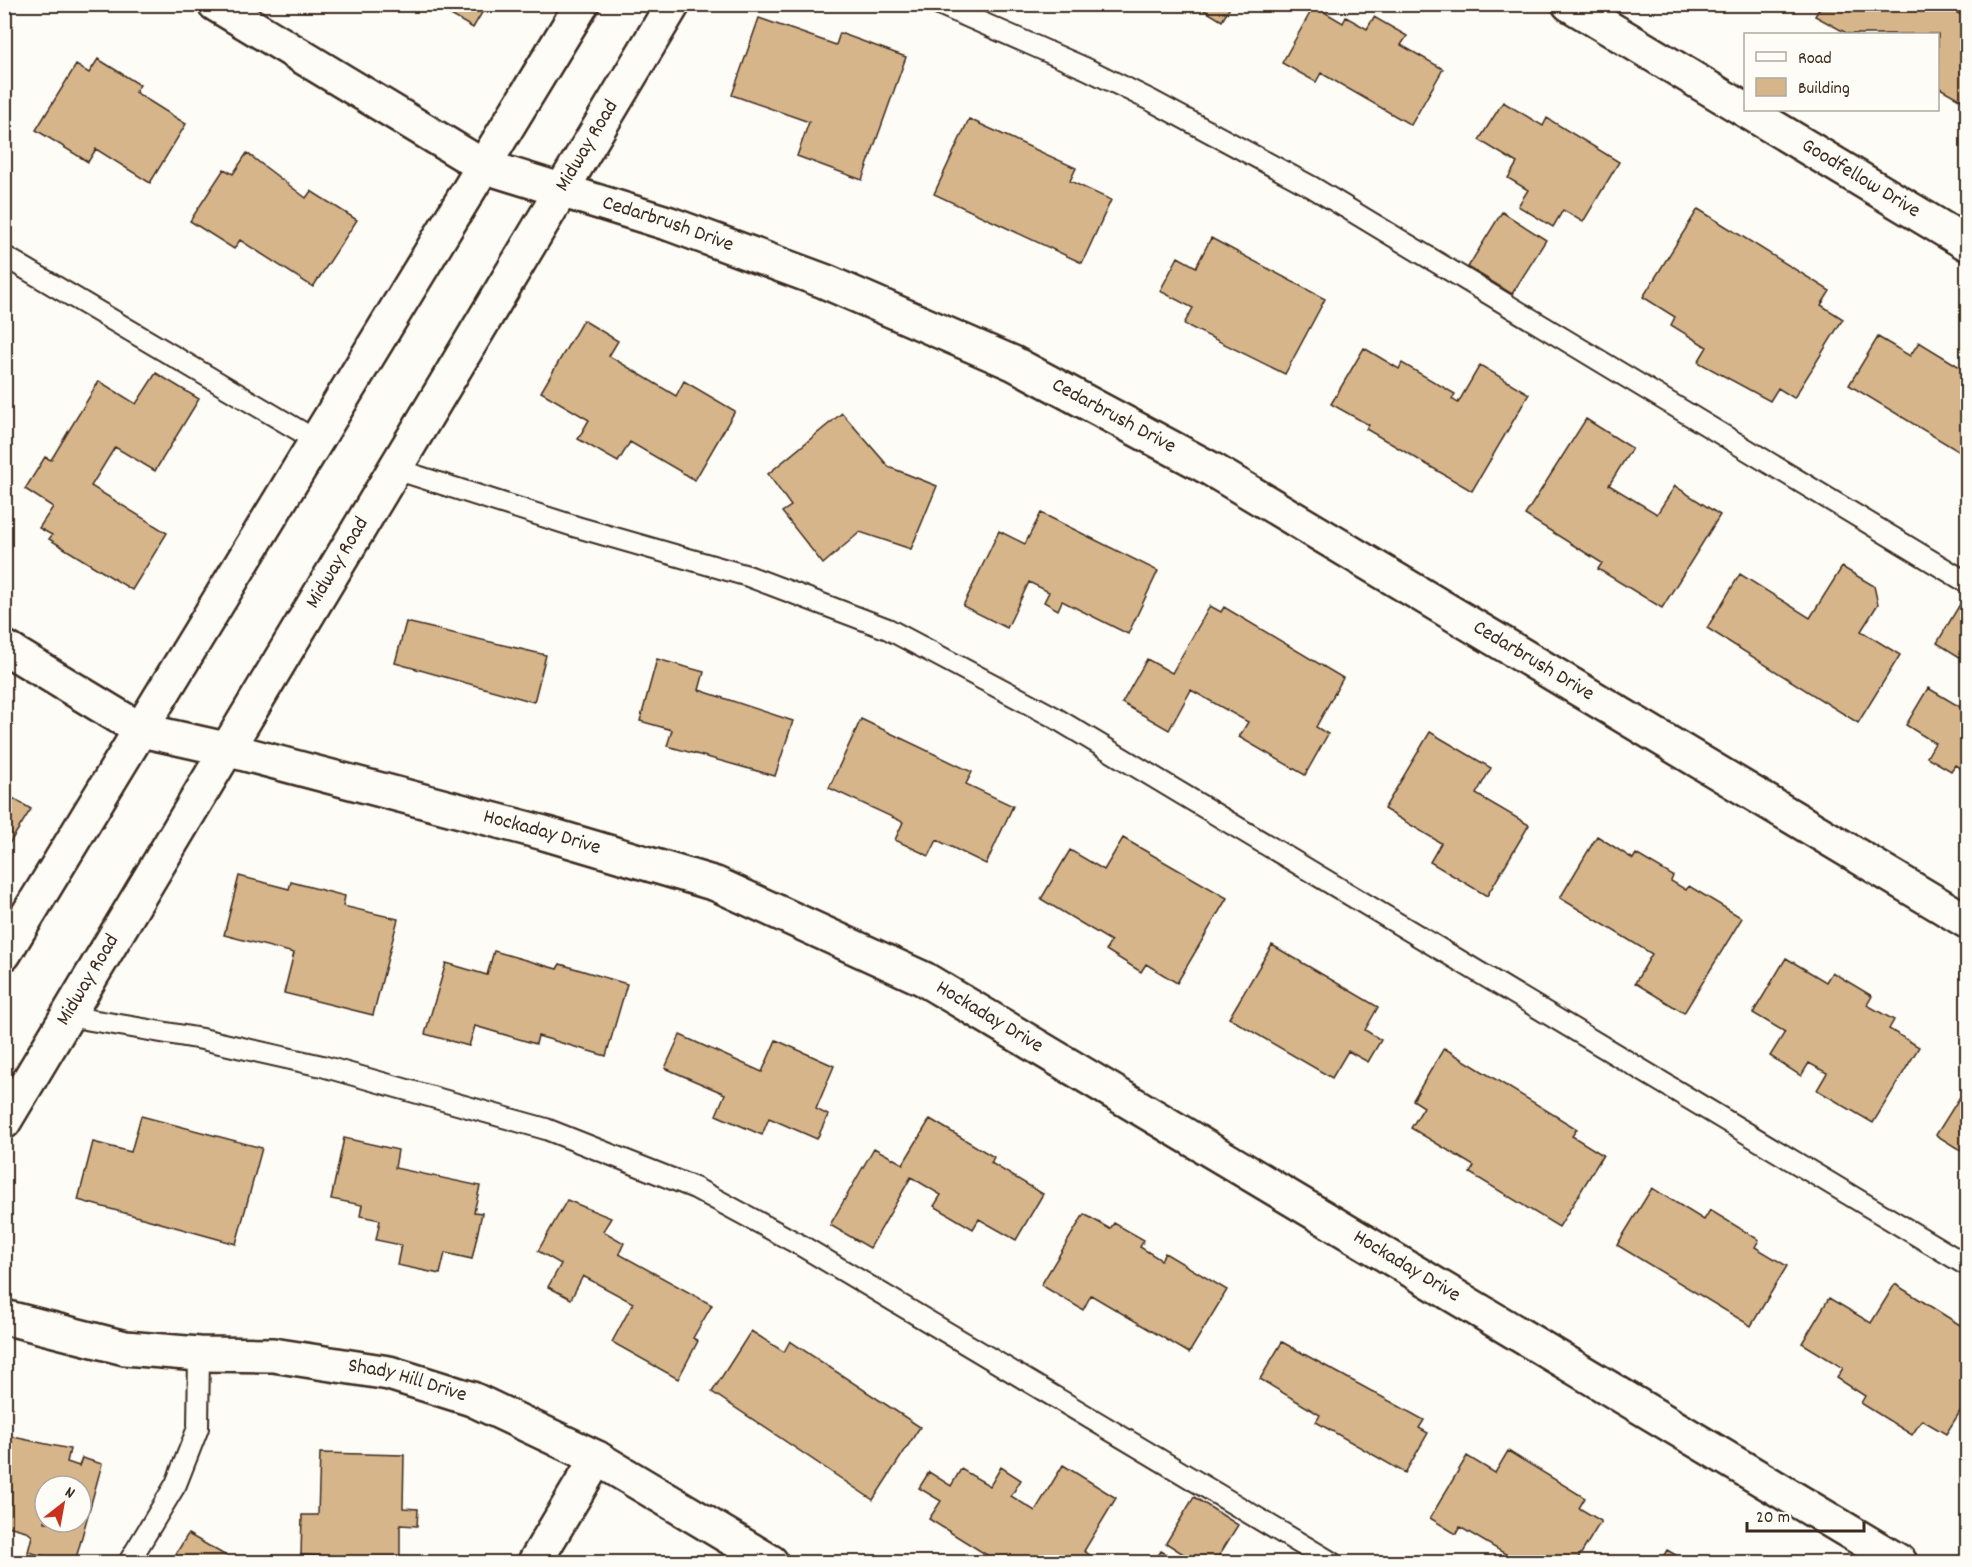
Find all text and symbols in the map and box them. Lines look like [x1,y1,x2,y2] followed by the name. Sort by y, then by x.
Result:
[1744,33,1939,111] legend
[1798,47,1832,72] text: Road
[1798,77,1850,102] text: Building
[549,95,627,198] street label: Midway Road
[1795,132,1926,227] street label: Goodfellow Drive
[598,189,738,261] street label: Cedarbrush Drive
[1046,371,1181,462] street label: Cedarbrush Drive
[299,512,377,615] street label: Midway Road
[1467,614,1599,710] street label: Cedarbrush Drive
[480,803,604,864] street label: Hockaday Drive
[50,929,128,1032] street label: Midway Road
[930,974,1048,1062] street label: Hockaday Drive
[1347,1223,1466,1311] street label: Hockaday Drive
[346,1352,470,1411] street label: Shady Hill Drive
[33,1474,93,1534] north arrow
[60,1481,79,1505] text: N
[1747,1495,1864,1533] scale bar
[1756,1506,1790,1531] text: 20 m

